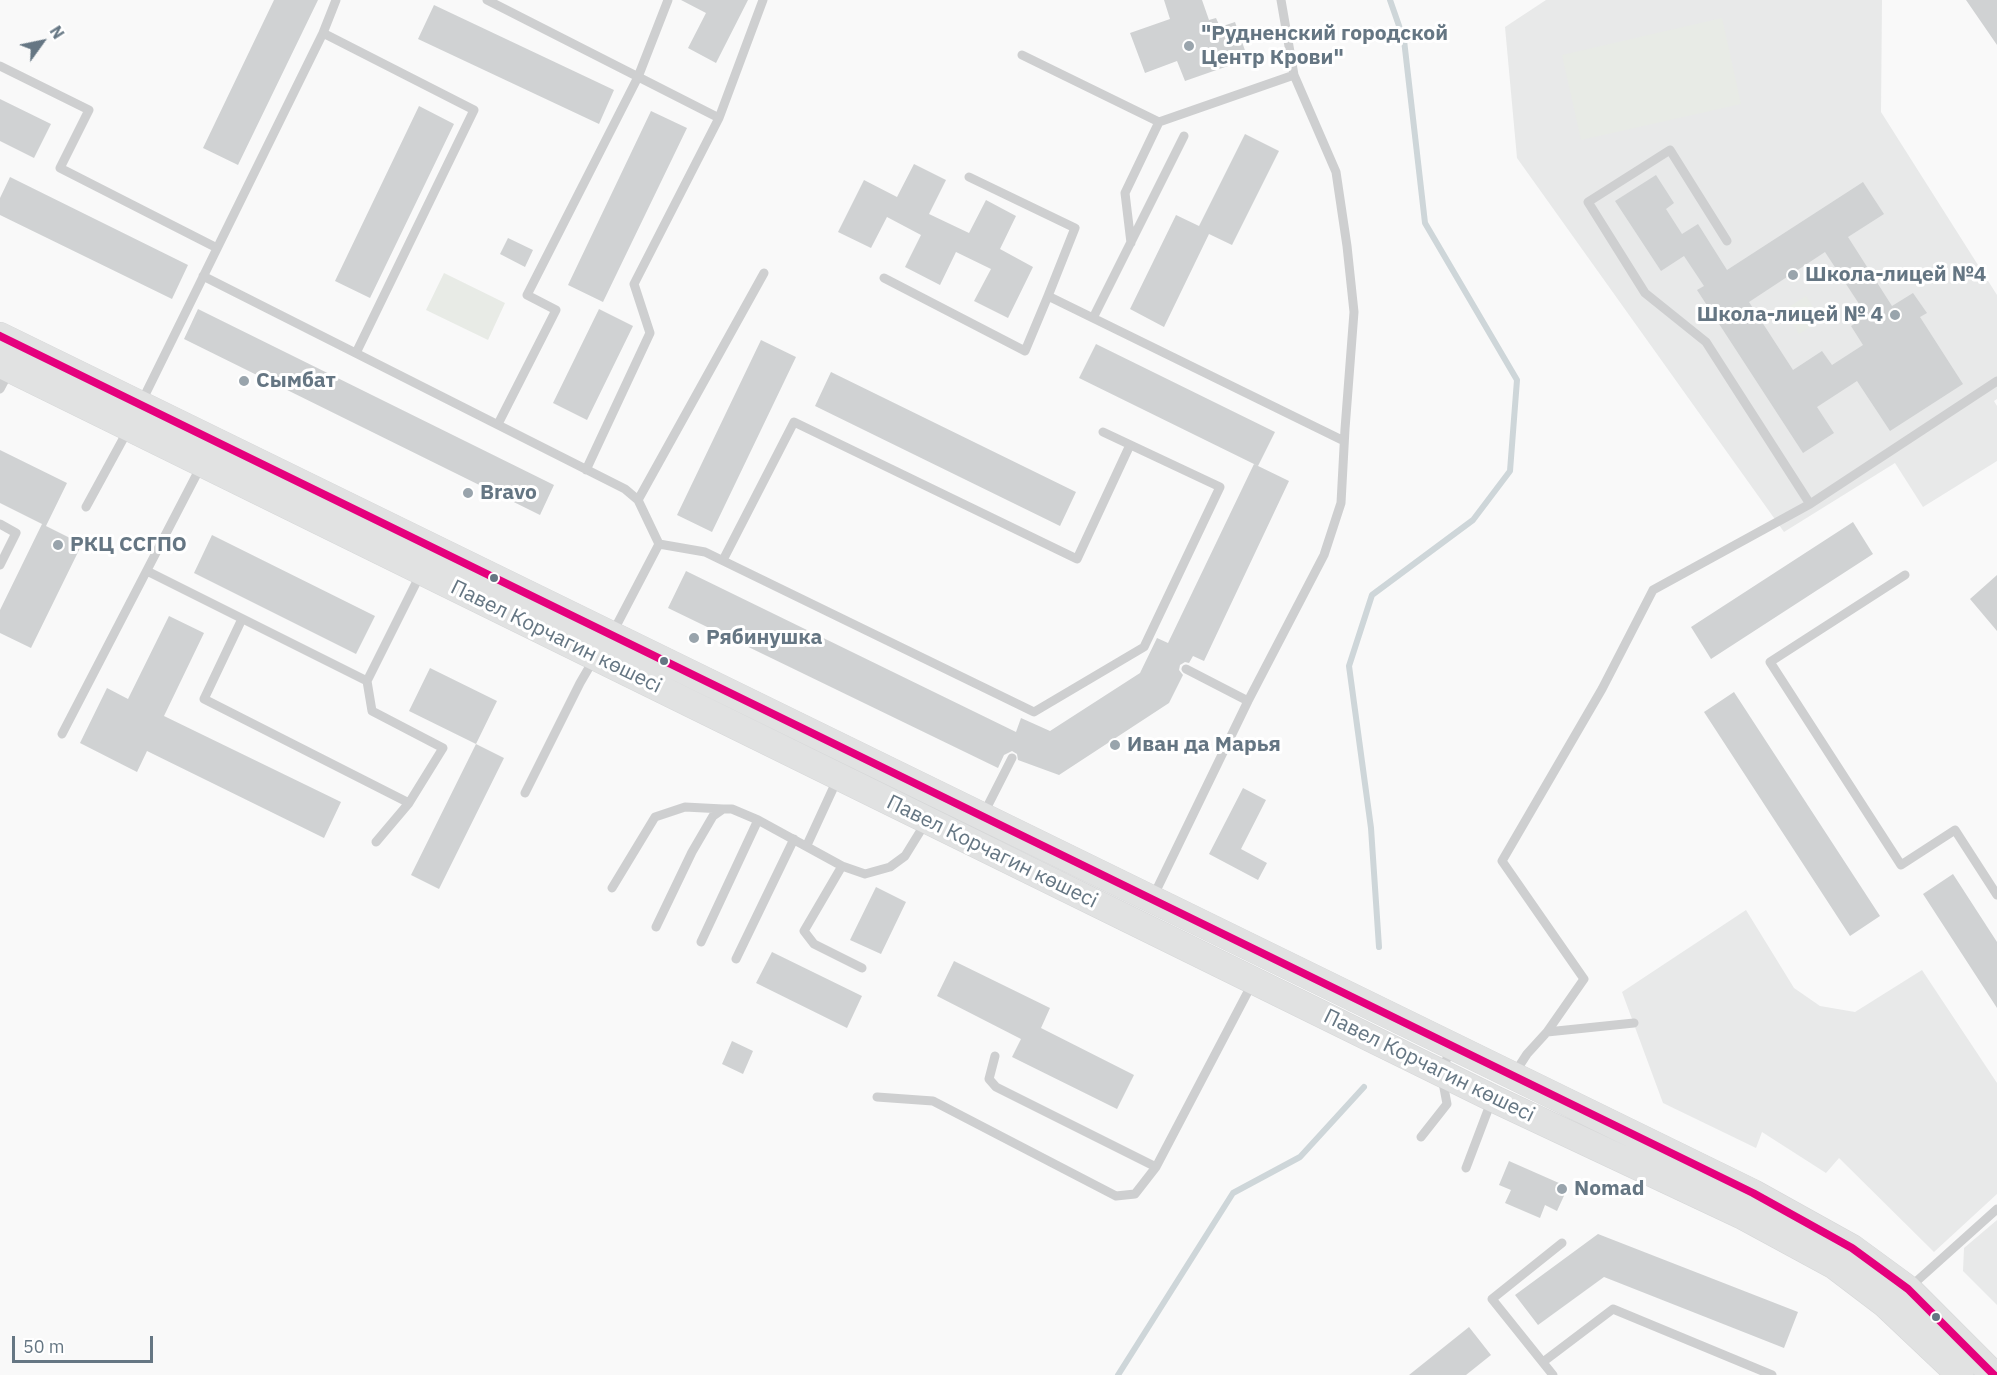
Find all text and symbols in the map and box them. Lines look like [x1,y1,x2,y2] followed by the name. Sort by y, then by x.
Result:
[12,12,72,72] north arrow
[1201,21,1448,71] place label: "Рудненский городской Центр Крови"
[46,22,69,43] text: N
[1182,39,1196,53] marker: "Рудненский городской Центр Крови"
[1805,262,1986,288] place label: Школа-лицей №4
[1786,268,1800,282] marker: Школа-лицей №4
[1697,302,1883,328] place label: Школа-лицей № 4
[1888,308,1902,322] marker: Школа-лицей № 4
[256,368,336,394] place label: Сымбат
[237,374,251,388] marker: Сымбат
[480,480,537,506] place label: Bravo
[461,486,475,500] marker: Bravo
[70,532,187,558] place label: РКЦ ССГПО
[51,538,65,552] marker: РКЦ ССГПО
[488,572,500,584] unlabelled marker
[446,575,666,699] street label: Павел Корчагин көшесі
[706,625,822,651] place label: Рябинушка
[687,631,701,645] marker: Рябинушка
[658,655,670,667] unlabelled marker
[1127,732,1281,758] place label: Иван да Марья
[1108,738,1122,752] marker: Иван да Марья
[882,790,1102,914] street label: Павел Корчагин көшесі
[1319,1004,1539,1128] street label: Павел Корчагин көшесі
[1574,1176,1645,1202] place label: Nomad
[1555,1182,1569,1196] marker: Nomad
[1930,1311,1942,1323] unlabelled marker
[15,1324,156,1362] scale bar
[23,1335,65,1358] text: 50 m

